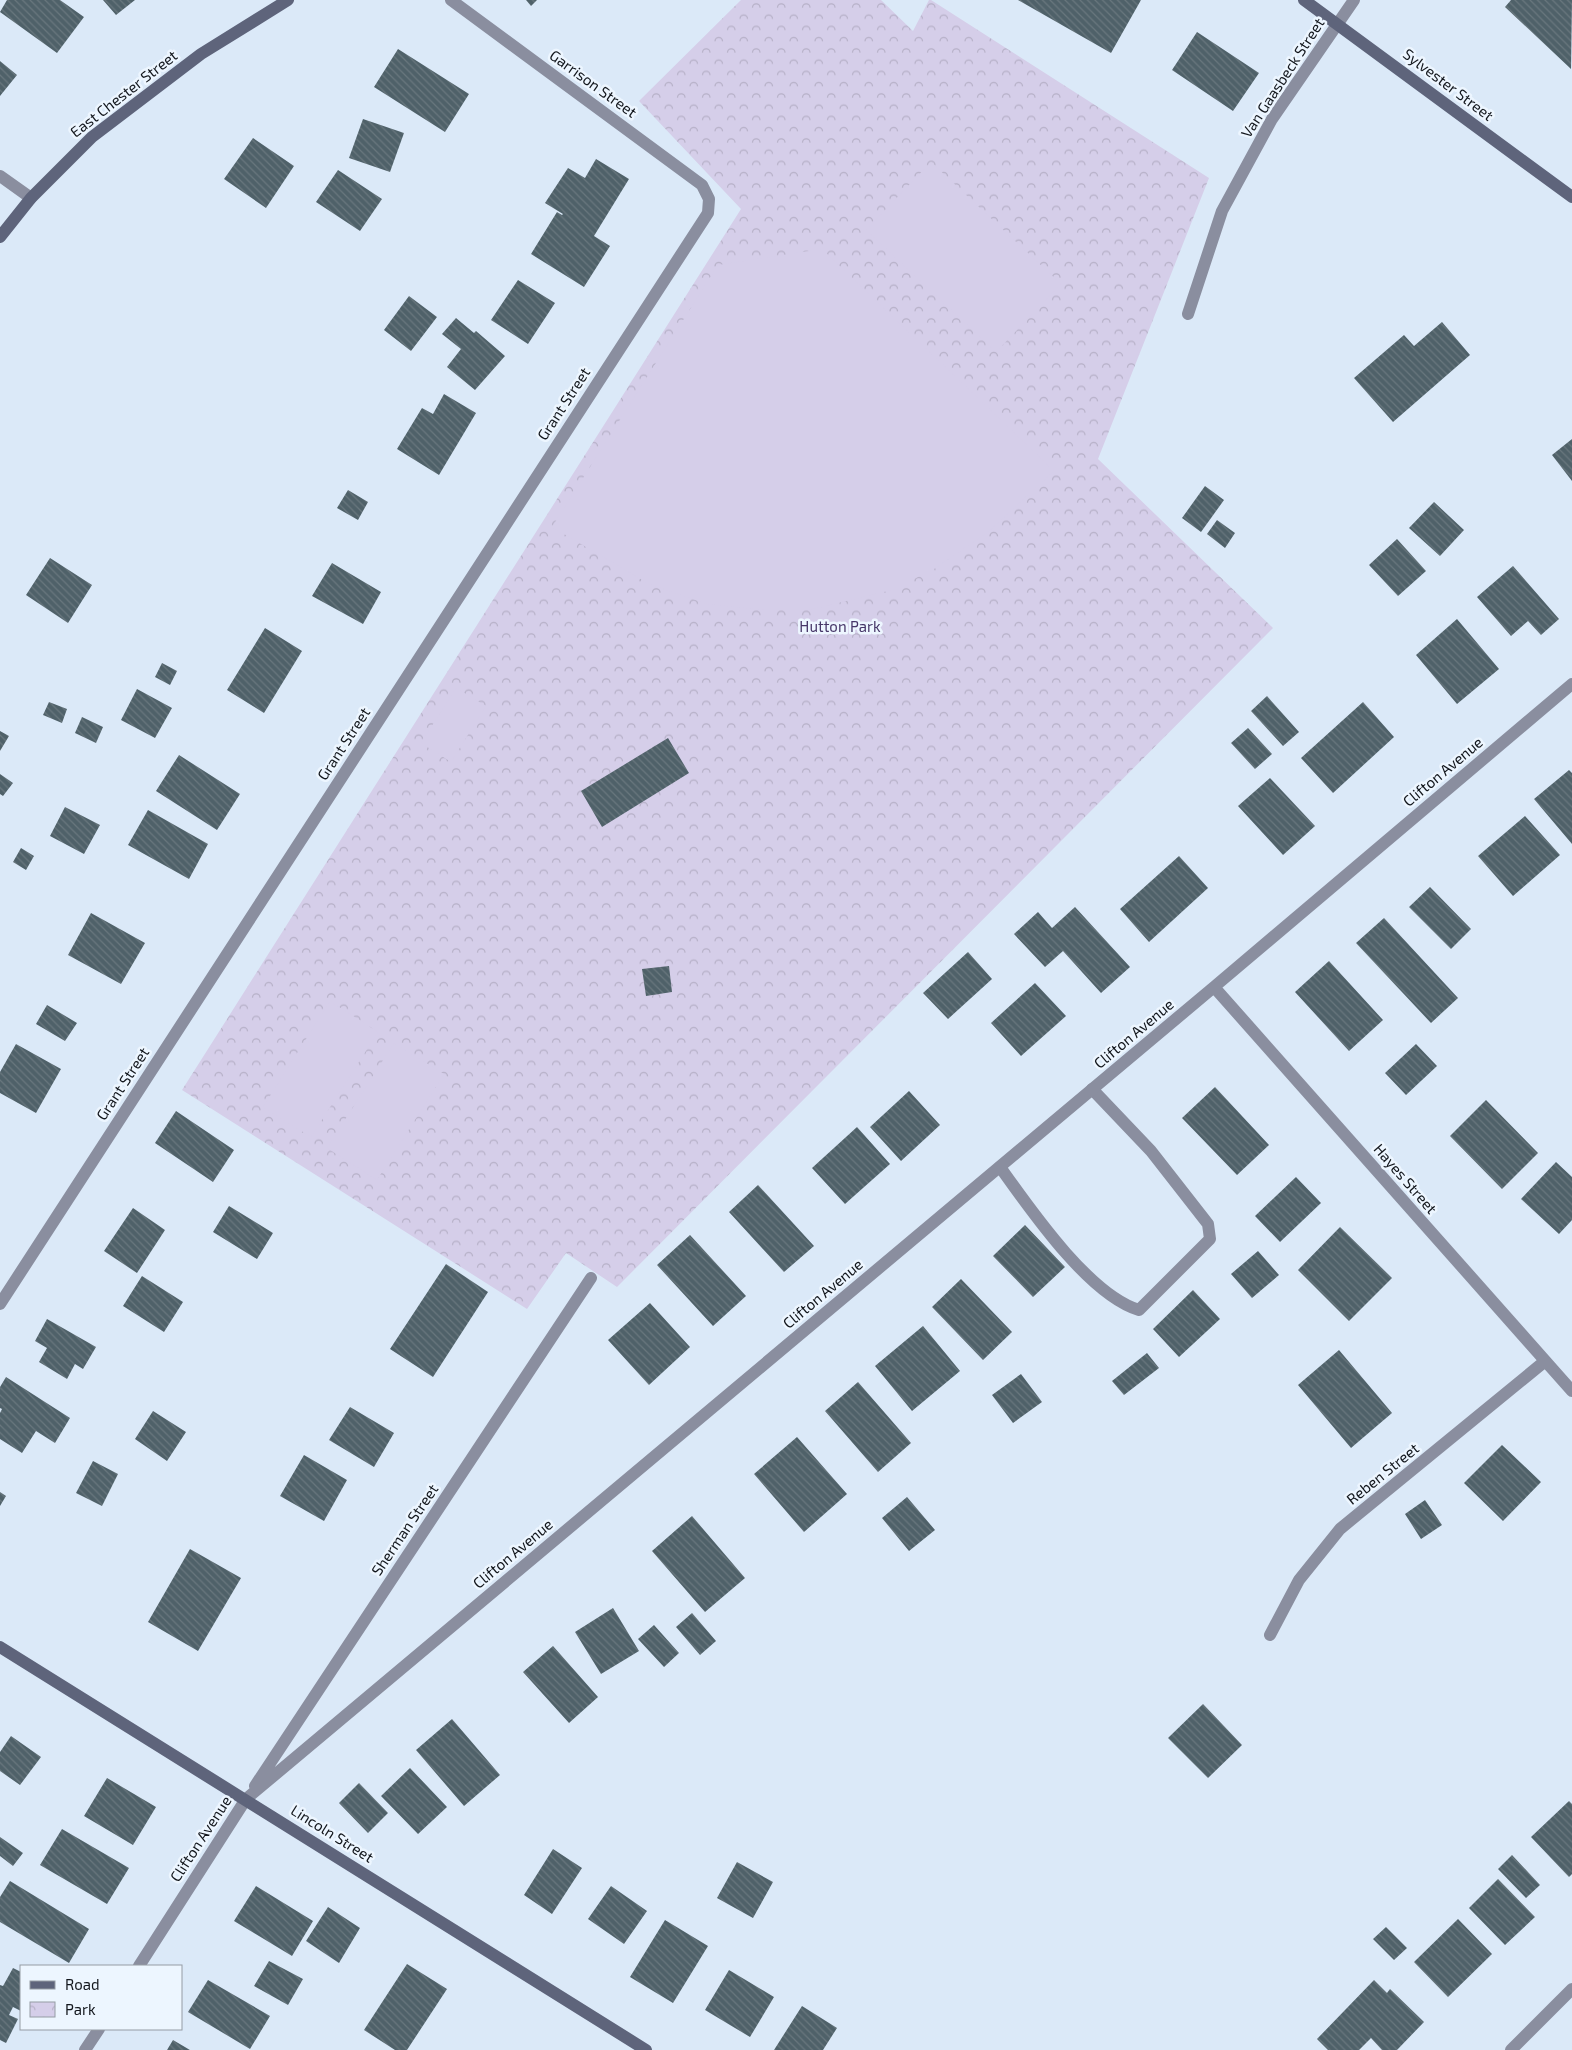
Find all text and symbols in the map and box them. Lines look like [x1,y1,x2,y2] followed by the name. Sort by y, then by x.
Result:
[1237,14,1328,141] street label: Van Gaasbeck Street
[1400,44,1498,124] street label: Sylvester Street
[66,46,181,141] street label: East Chester Street
[547,46,641,121] street label: Garrison Street
[533,363,593,443] street label: Grant Street
[799,617,881,635] park label: Hutton Park
[313,703,373,783] street label: Grant Street
[1399,733,1486,810] street label: Clifton Avenue
[1090,995,1177,1072] street label: Clifton Avenue
[92,1043,152,1123] street label: Grant Street
[1370,1140,1441,1217] street label: Hayes Street
[779,1255,866,1332] street label: Clifton Avenue
[1343,1438,1422,1508] street label: Reben Street
[367,1480,442,1579] street label: Sherman Street
[469,1515,556,1592] street label: Clifton Avenue
[166,1792,235,1885] street label: Clifton Avenue
[288,1801,377,1866] street label: Lincoln Street
[20,1965,182,2030] legend
[65,1975,100,1993] text: Road
[65,2000,96,2018] text: Park

